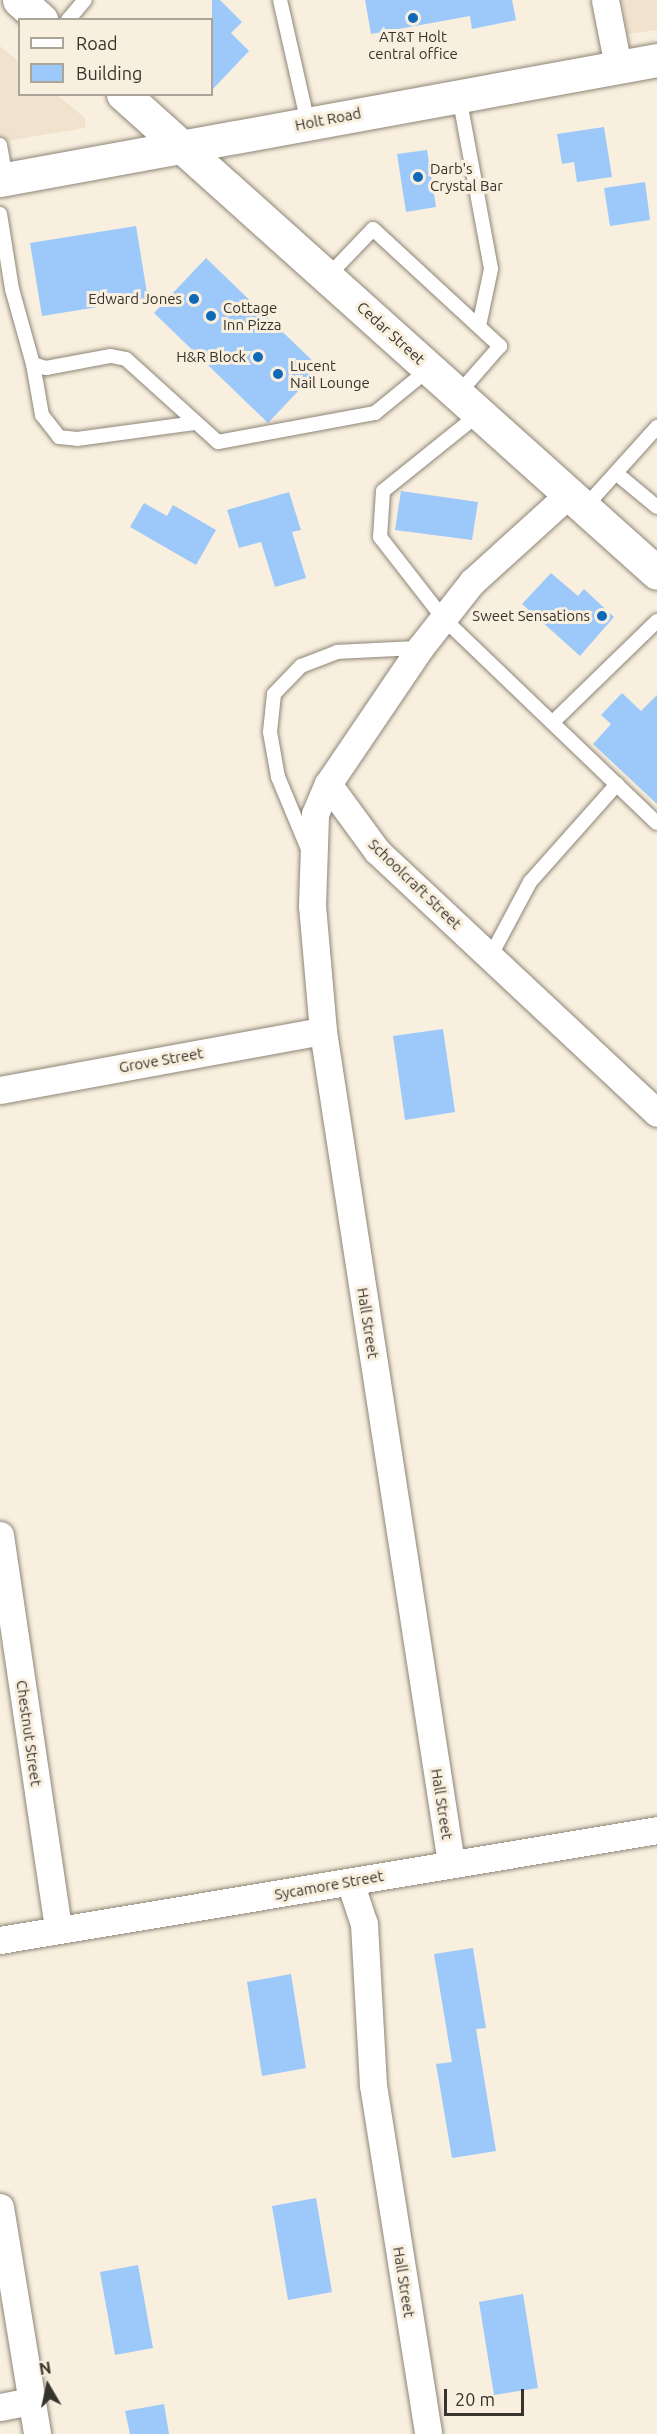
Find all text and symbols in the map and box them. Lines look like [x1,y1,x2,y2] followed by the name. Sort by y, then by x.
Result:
[406,11,420,25] marker: AT&T Holt central office
[18,18,213,96] legend
[368,27,458,62] place label: AT&T Holt central office
[76,33,118,53] text: Road
[76,63,142,83] text: Building
[293,104,363,134] street label: Holt Road
[430,159,503,194] place label: Darb's Crystal Bar
[411,170,425,184] marker: Darb's Crystal Bar
[88,290,182,308] place label: Edward Jones
[187,292,201,306] marker: Edward Jones
[223,298,281,333] place label: Cottage Inn Pizza
[353,298,429,368] street label: Cedar Street
[204,309,218,323] marker: Cottage Inn Pizza
[176,348,246,366] place label: H&R Block
[251,350,265,364] marker: H&R Block
[290,356,370,391] place label: Lucent Nail Lounge
[271,367,285,381] marker: Lucent Nail Lounge
[472,607,590,625] place label: Sweet Sensations
[595,609,609,623] marker: Sweet Sensations
[365,835,465,933] street label: Schoolcraft Street
[117,1044,205,1076] street label: Grove Street
[354,1286,382,1360] street label: Hall Street
[13,1679,45,1787] street label: Chestnut Street
[428,1767,456,1841] street label: Hall Street
[273,1867,385,1903] street label: Sycamore Street
[390,2245,418,2319] street label: Hall Street
[18,2356,78,2416] north arrow
[38,2358,52,2378] text: N
[447,2377,526,2415] scale bar
[455,2389,495,2409] text: 20 m

